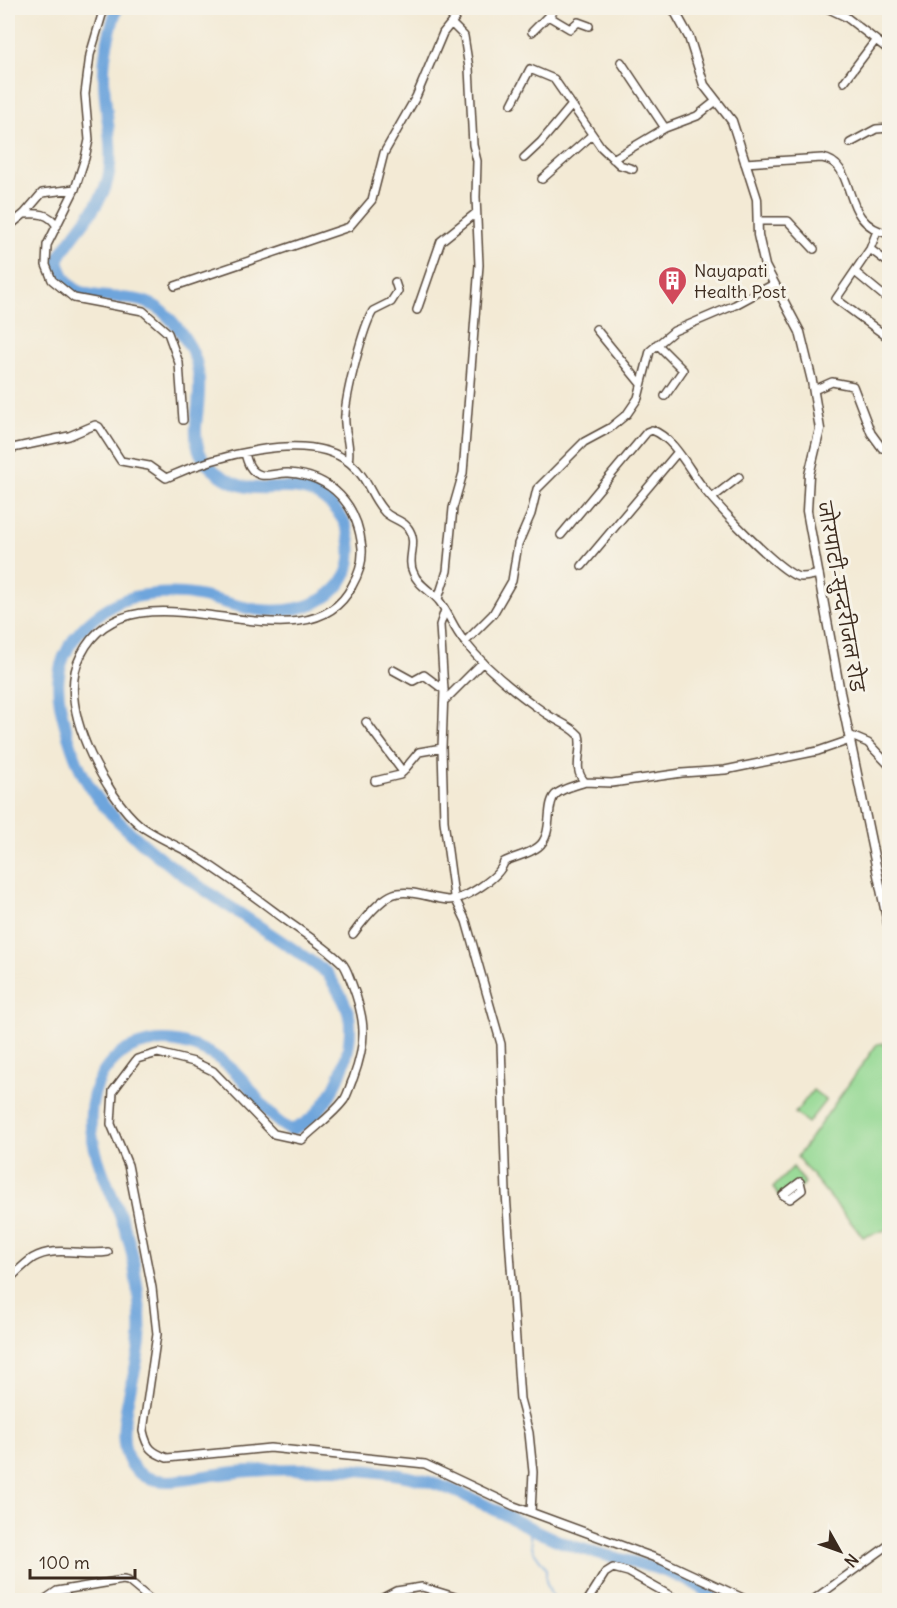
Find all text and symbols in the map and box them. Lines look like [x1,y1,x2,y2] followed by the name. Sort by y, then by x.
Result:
[694,259,786,303] place label: Nayapati Health Post
[657,264,689,306] building icon: Nayapati Health Post
[811,498,873,696] street label: जोरपाटी-सुन्दरीजल रोड
[810,1521,870,1581] north arrow
[30,1542,135,1580] scale bar
[840,1550,863,1571] text: N
[39,1551,90,1574] text: 100 m

